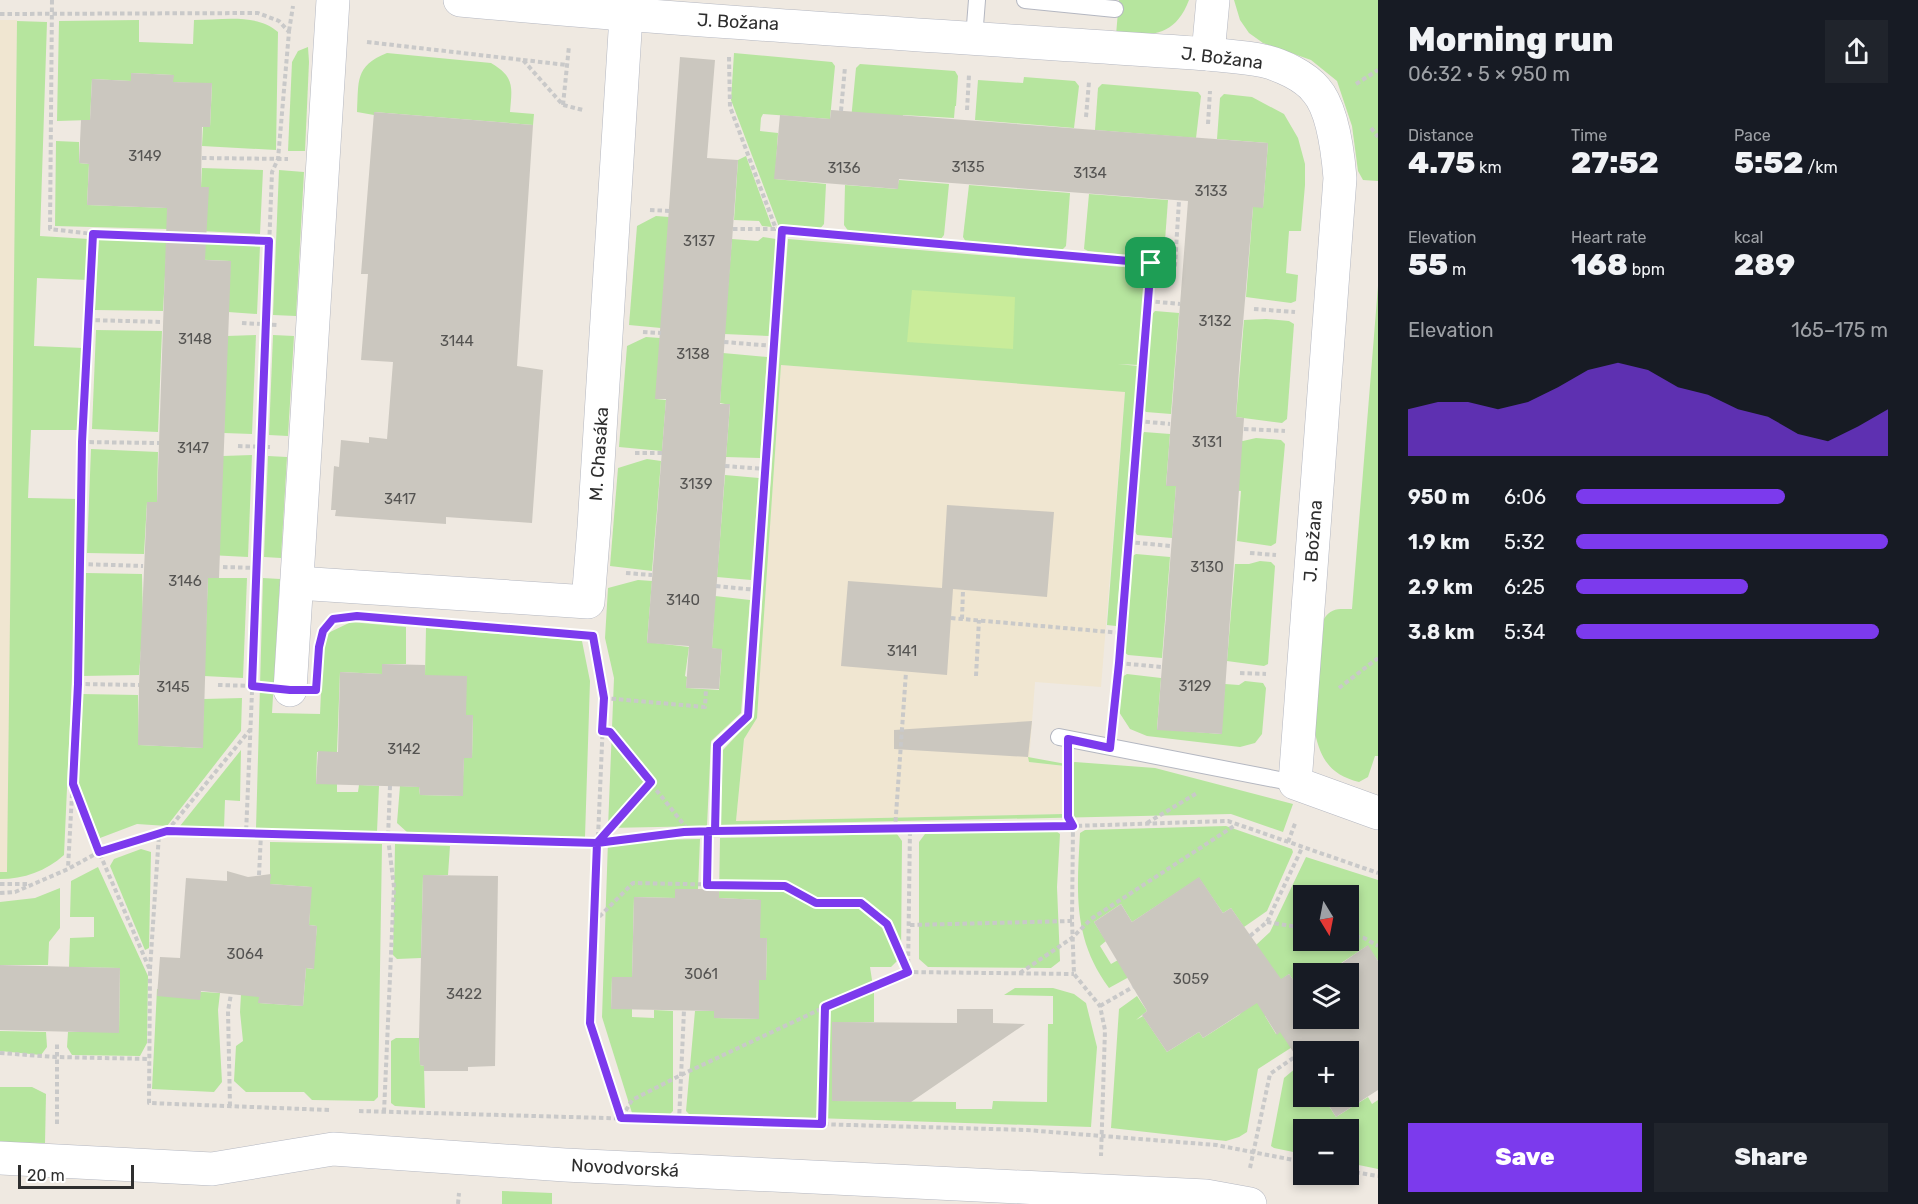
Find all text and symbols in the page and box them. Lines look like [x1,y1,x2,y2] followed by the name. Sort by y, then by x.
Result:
[696,9,780,35] street label: J. Božana
[1408,20,1613,59] text: Morning run
[1825,20,1888,83] button: share
[1180,42,1264,74] street label: J. Božana
[1408,62,1570,86] text: 06:32 · 5 × 950 m
[1408,126,1474,145] text: Distance
[1571,126,1607,145] text: Time
[1734,126,1771,145] text: Pace
[1408,145,1475,181] text: 4.75
[1571,145,1659,181] text: 27:52
[1734,145,1804,181] text: 5:52
[128,147,162,165] house number: 3149
[951,158,985,176] house number: 3135
[1475,158,1502,177] text: km
[1804,158,1838,177] text: /km
[827,159,861,177] house number: 3136
[1073,164,1107,182] house number: 3134
[1194,182,1228,200] house number: 3133
[1408,228,1477,247] text: Elevation
[1571,228,1646,247] text: Heart rate
[1734,228,1763,247] text: kcal
[683,232,715,250] house number: 3137
[1125,237,1176,288] pin
[1134,246,1167,279] icon: arrive
[1408,247,1448,283] text: 55
[1571,247,1628,283] text: 168
[1734,247,1795,283] text: 289
[1448,260,1466,279] text: m
[1628,260,1665,279] text: bpm
[1199,312,1232,330] house number: 3132
[1408,318,1494,342] text: Elevation
[1791,318,1888,342] text: 165–175 m
[178,330,212,348] house number: 3148
[440,332,474,350] house number: 3144
[676,345,710,363] house number: 3138
[585,406,613,502] street label: M. Chasáka
[1192,433,1222,451] house number: 3131
[177,439,209,457] house number: 3147
[679,475,713,493] house number: 3139
[1408,485,1470,509] text: 950 m
[1504,485,1546,509] text: 6:06
[384,490,416,508] house number: 3417
[1299,499,1327,583] street label: J. Božana
[1408,530,1470,554] text: 1.9 km
[1504,530,1545,554] text: 5:32
[1190,558,1224,576] house number: 3130
[168,572,202,590] house number: 3146
[1408,575,1473,599] text: 2.9 km
[1504,575,1545,599] text: 6:25
[666,591,700,609] house number: 3140
[1408,620,1475,644] text: 3.8 km
[1504,620,1545,644] text: 5:34
[887,642,917,660] house number: 3141
[1179,677,1212,695] house number: 3129
[156,678,190,696] house number: 3145
[387,740,421,758] house number: 3142
[1293,885,1359,951] north arrow
[1293,885,1359,1185] map controls
[227,945,263,963] house number: 3064
[1293,963,1359,1029] button: layers
[684,965,718,983] house number: 3061
[1173,970,1209,988] house number: 3059
[446,985,482,1003] house number: 3422
[1293,1041,1359,1107] button: +
[1293,1119,1359,1185] button: −
[1408,1123,1642,1192] button: Save
[1654,1123,1888,1192] button: Share
[570,1154,680,1182] street label: Novodvorská
[18,1162,134,1190] scale bar
[27,1166,65,1185] text: 20 m

